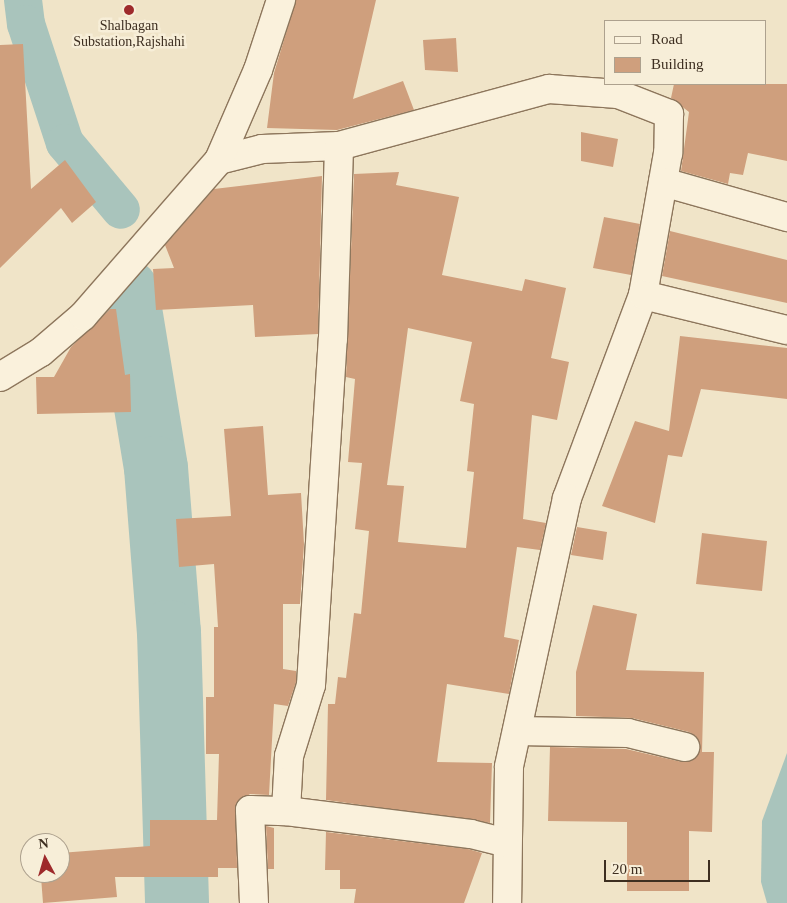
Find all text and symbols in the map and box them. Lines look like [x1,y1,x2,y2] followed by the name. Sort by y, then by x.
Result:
[123,4,135,16] marker: Shalbagan Substation,Rajshahi
[73,18,185,50] place label: Shalbagan Substation,Rajshahi
[604,20,767,85] legend
[651,31,683,47] text: Road
[651,56,704,72] text: Building
[20,833,70,883] north arrow
[38,836,49,852] text: N
[607,850,713,882] scale bar
[612,861,642,877] text: 20 m

